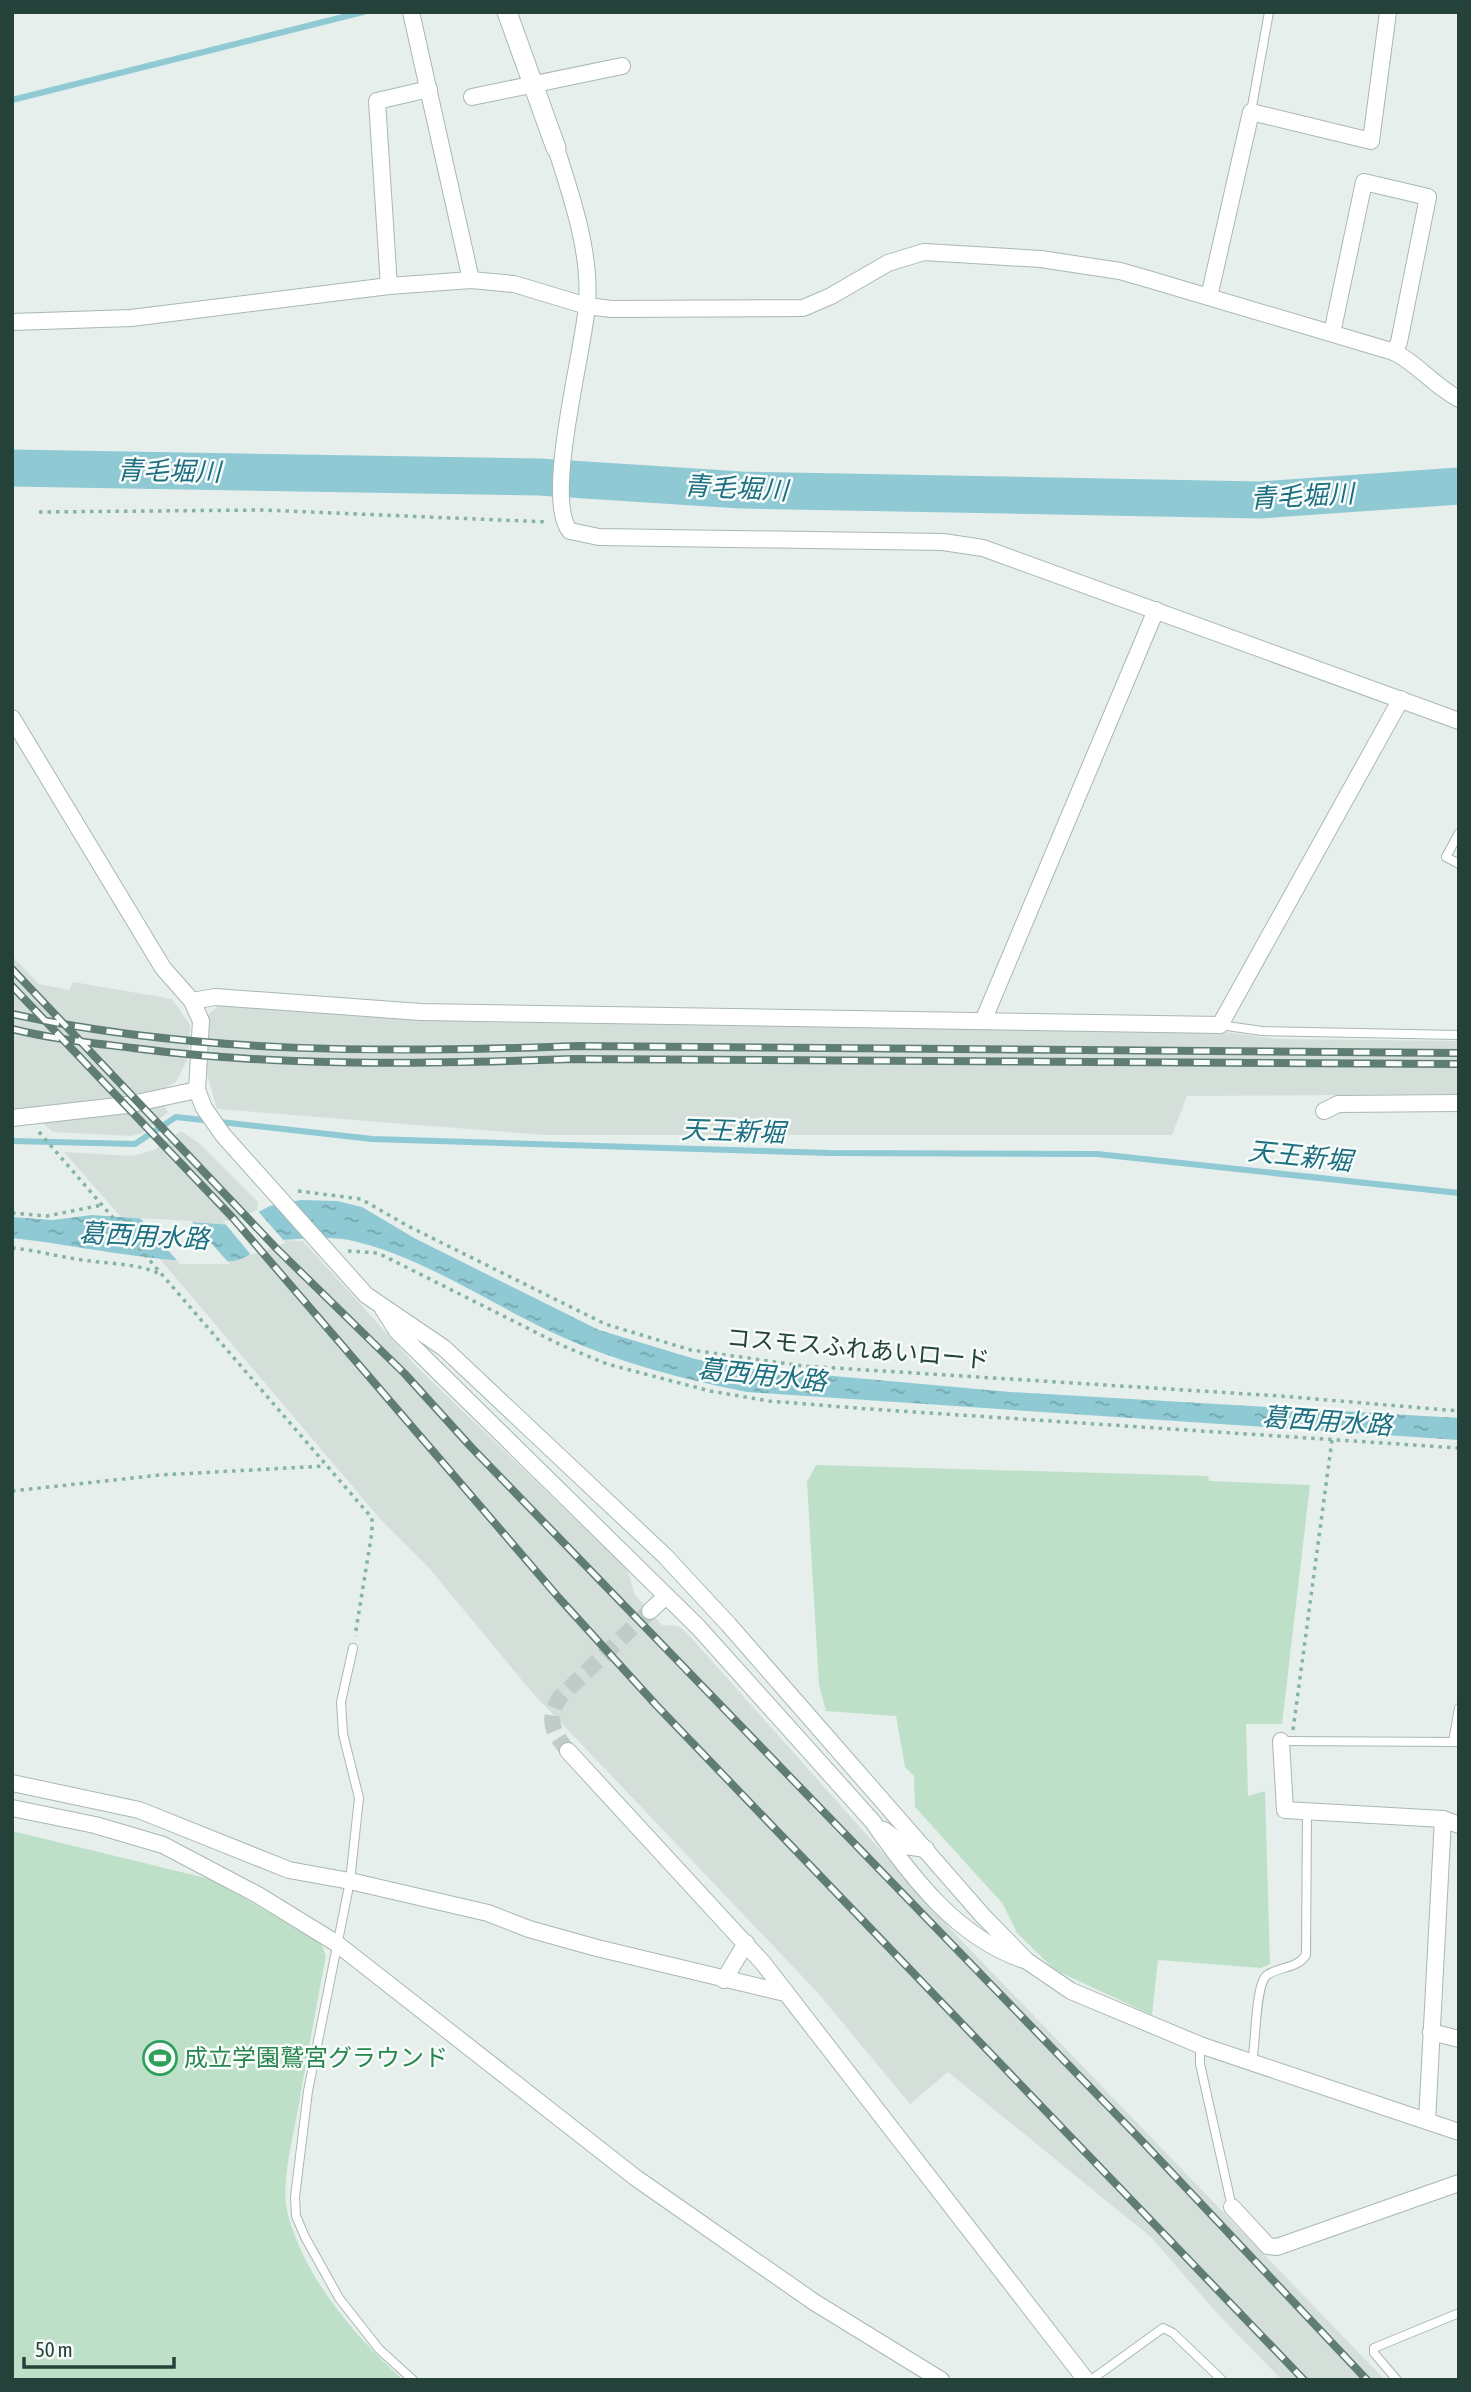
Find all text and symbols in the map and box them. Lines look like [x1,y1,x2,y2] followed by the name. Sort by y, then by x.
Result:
[117,455,224,487] water label: 青毛堀川
[683,470,792,506] water label: 青毛堀川
[1249,478,1358,514] water label: 青毛堀川
[681,1114,789,1148] water label: 天王新堀
[1247,1136,1357,1177] water label: 天王新堀
[78,1218,212,1254] water label: 葛西用水路
[725,1324,991,1373] street label: コスモスふれあいロード
[696,1353,830,1397] water label: 葛西用水路
[1261,1402,1395,1441] water label: 葛西用水路
[141,2039,179,2077] sports icon: 成立学園鷲宮グラウンド
[184,2044,448,2071] place label: 成立学園鷲宮グラウンド
[24,2326,175,2370] scale bar
[35,2337,73,2361] text: 50 m

